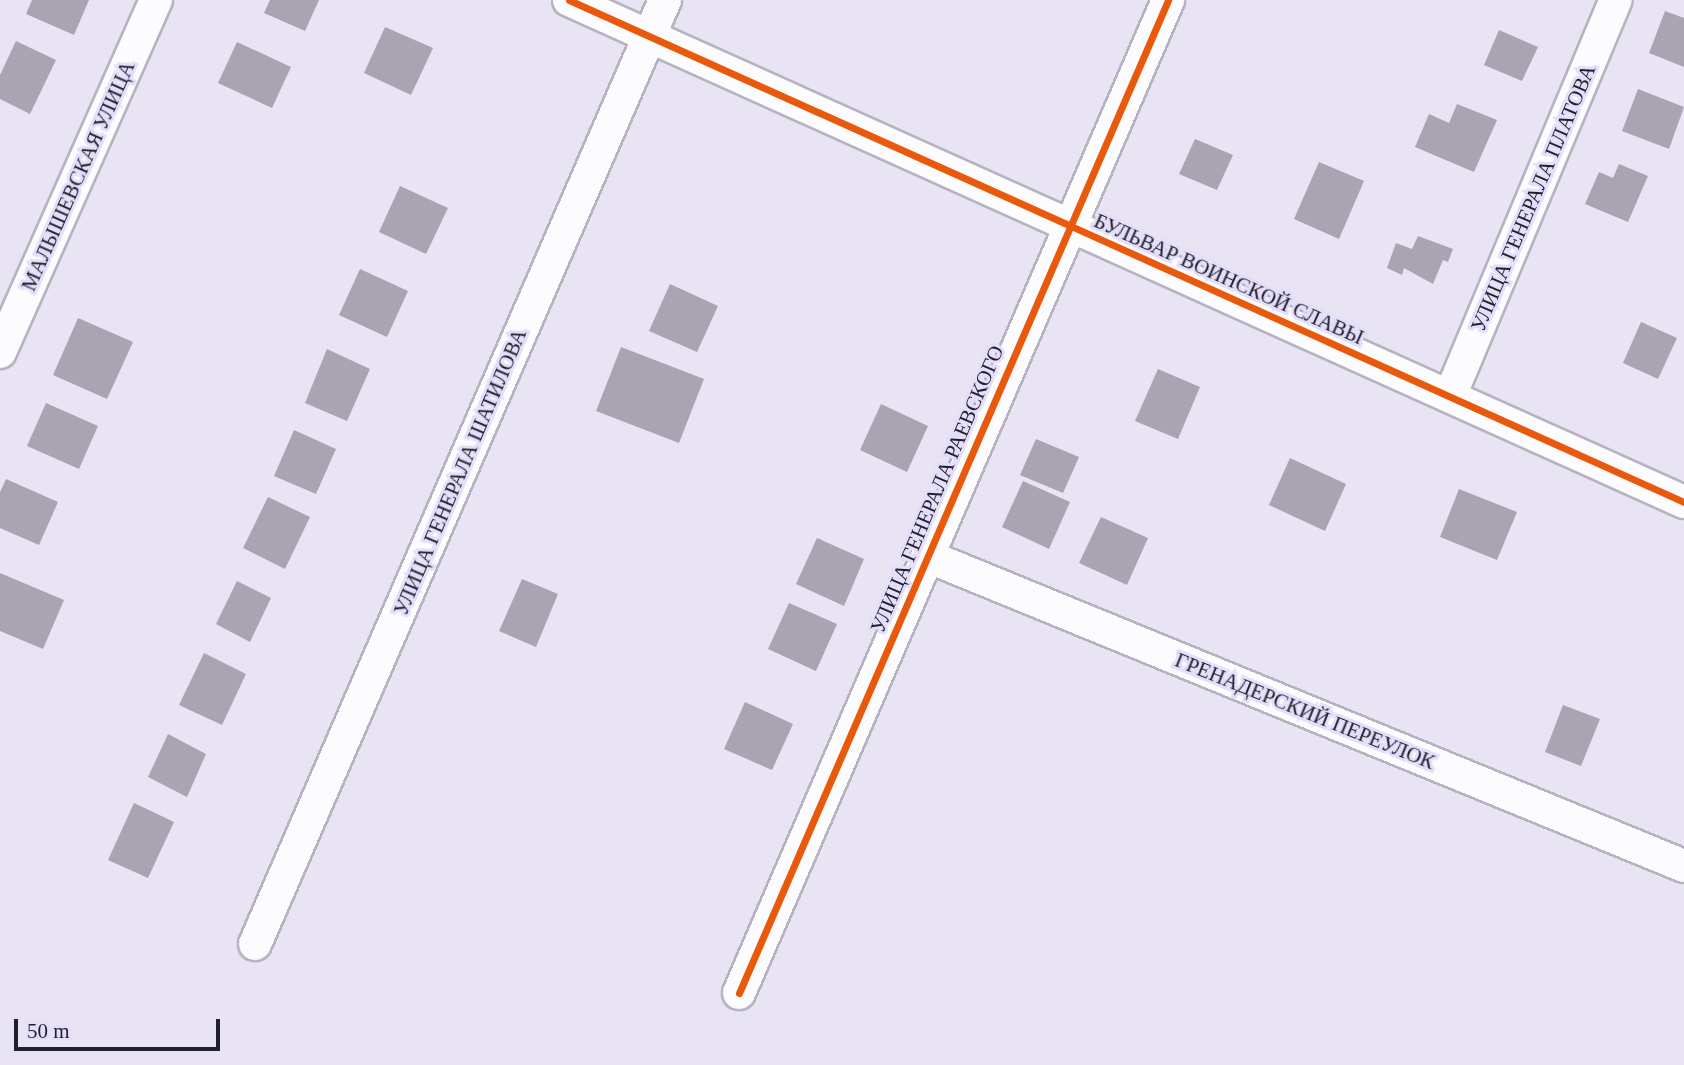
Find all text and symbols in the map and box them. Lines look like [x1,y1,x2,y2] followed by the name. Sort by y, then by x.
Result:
[16,57,140,295] street label: МАЛЫШЕВСКАЯ УЛИЦА
[1465,61,1601,335] street label: УЛИЦА ГЕНЕРАЛА ПЛАТОВА
[1090,208,1368,350] street label: БУЛЬВАР ВОИНСКОЙ СЛАВЫ
[388,325,532,619] street label: УЛИЦА ГЕНЕРАЛА ШАТИЛОВА
[865,342,1009,636] street label: УЛИЦА ГЕНЕРАЛА РАЕВСКОГО
[1171,647,1439,775] street label: ГРЕНАДЕРСКИЙ ПЕРЕУЛОК
[18,1006,224,1050] scale bar
[27,1019,70,1043] text: 50 m

